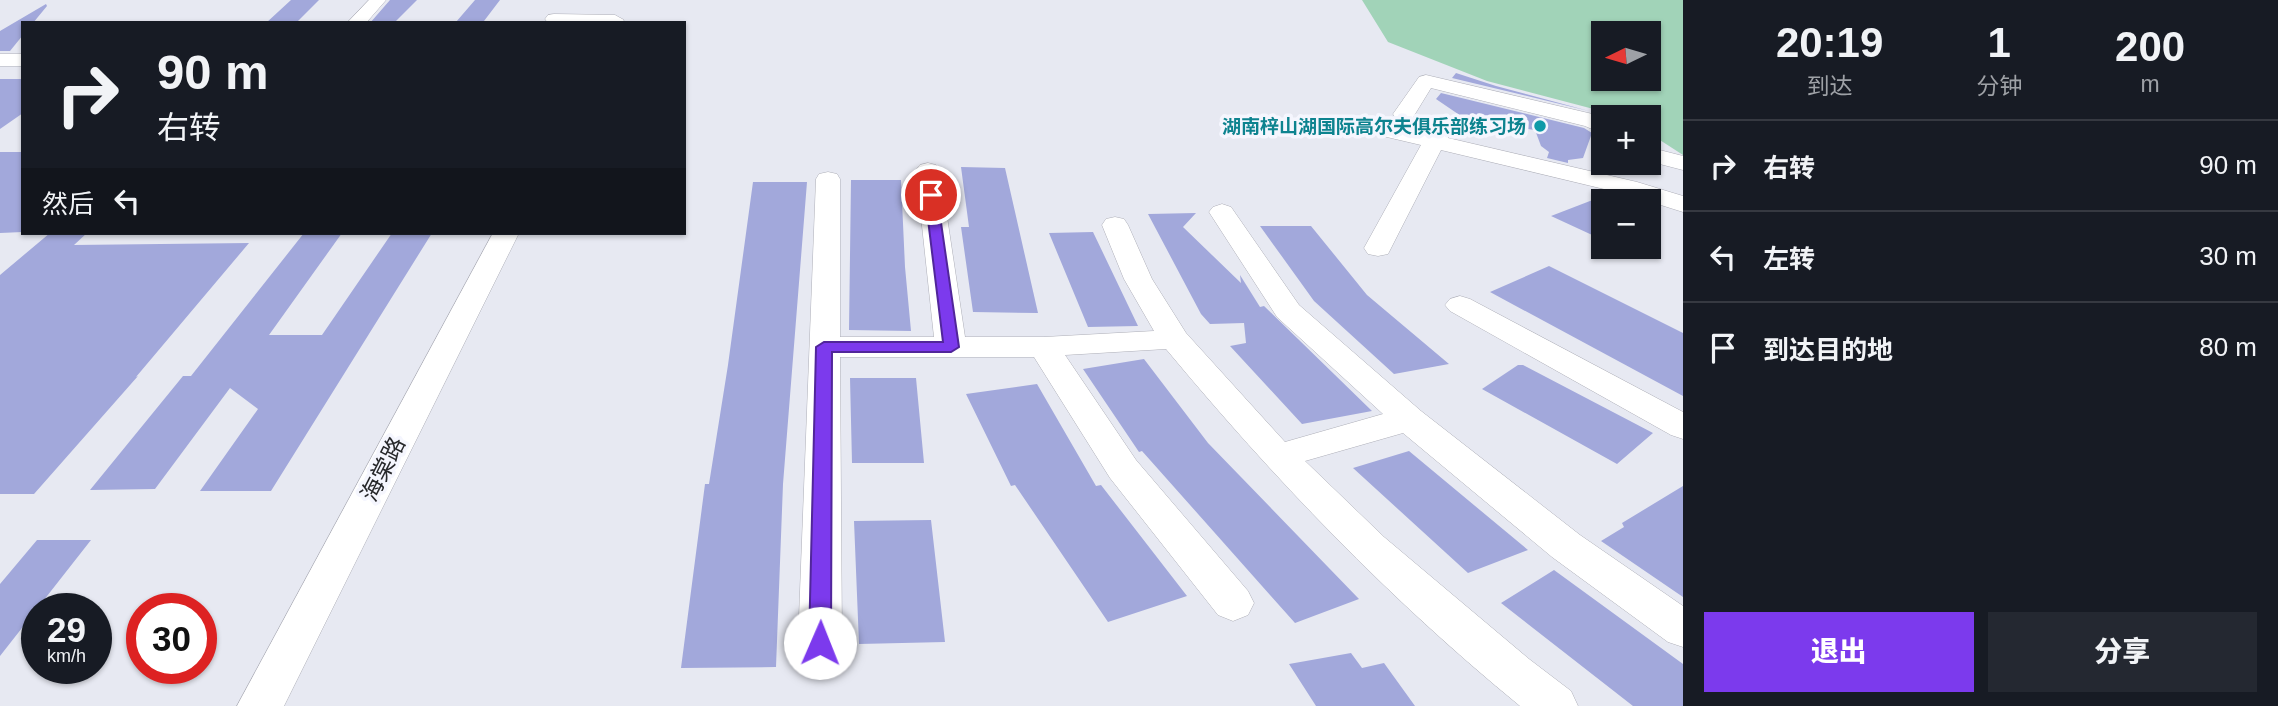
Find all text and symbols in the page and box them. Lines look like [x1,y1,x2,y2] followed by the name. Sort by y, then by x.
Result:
[1776,19,1883,66] text: 20:19
[1987,19,2011,66] text: 1
[1591,21,1661,91] north arrow
[1591,21,1661,259] map controls
[2115,23,2185,70] text: 200
[157,45,269,99] text: 90 m
[42,49,133,140] icon: right
[2141,71,2160,97] text: m
[1807,73,1853,99] text: 到达
[1976,73,2022,99] text: 分钟
[1591,105,1661,175] button: +
[157,110,221,146] text: 右转
[1222,116,1526,137] place label: 湖南梓山湖国际高尔夫俱乐部练习场
[1532,118,1548,134] marker: 湖南梓山湖国际高尔夫俱乐部练习场
[1704,147,1742,185] icon: right
[2199,150,2257,180] text: 90 m
[1763,153,1815,183] text: 右转
[901,165,961,225] pin
[912,176,950,214] icon: arrive
[108,182,146,220] icon: left
[42,189,94,219] text: 然后
[1591,189,1661,259] button: −
[1704,238,1742,276] icon: left
[2199,241,2257,271] text: 30 m
[1763,244,1815,274] text: 左转
[1704,329,1742,367] icon: arrive
[2199,332,2257,362] text: 80 m
[1763,335,1893,365] text: 到达目的地
[356,432,410,506] street label: 海棠路
[126,593,217,684] speed limit sign: 30
[783,606,857,680] position arrow
[47,610,86,649] text: 29
[1704,612,1974,692] button: 退出
[1988,612,2257,692] button: 分享
[47,646,86,666] text: km/h

